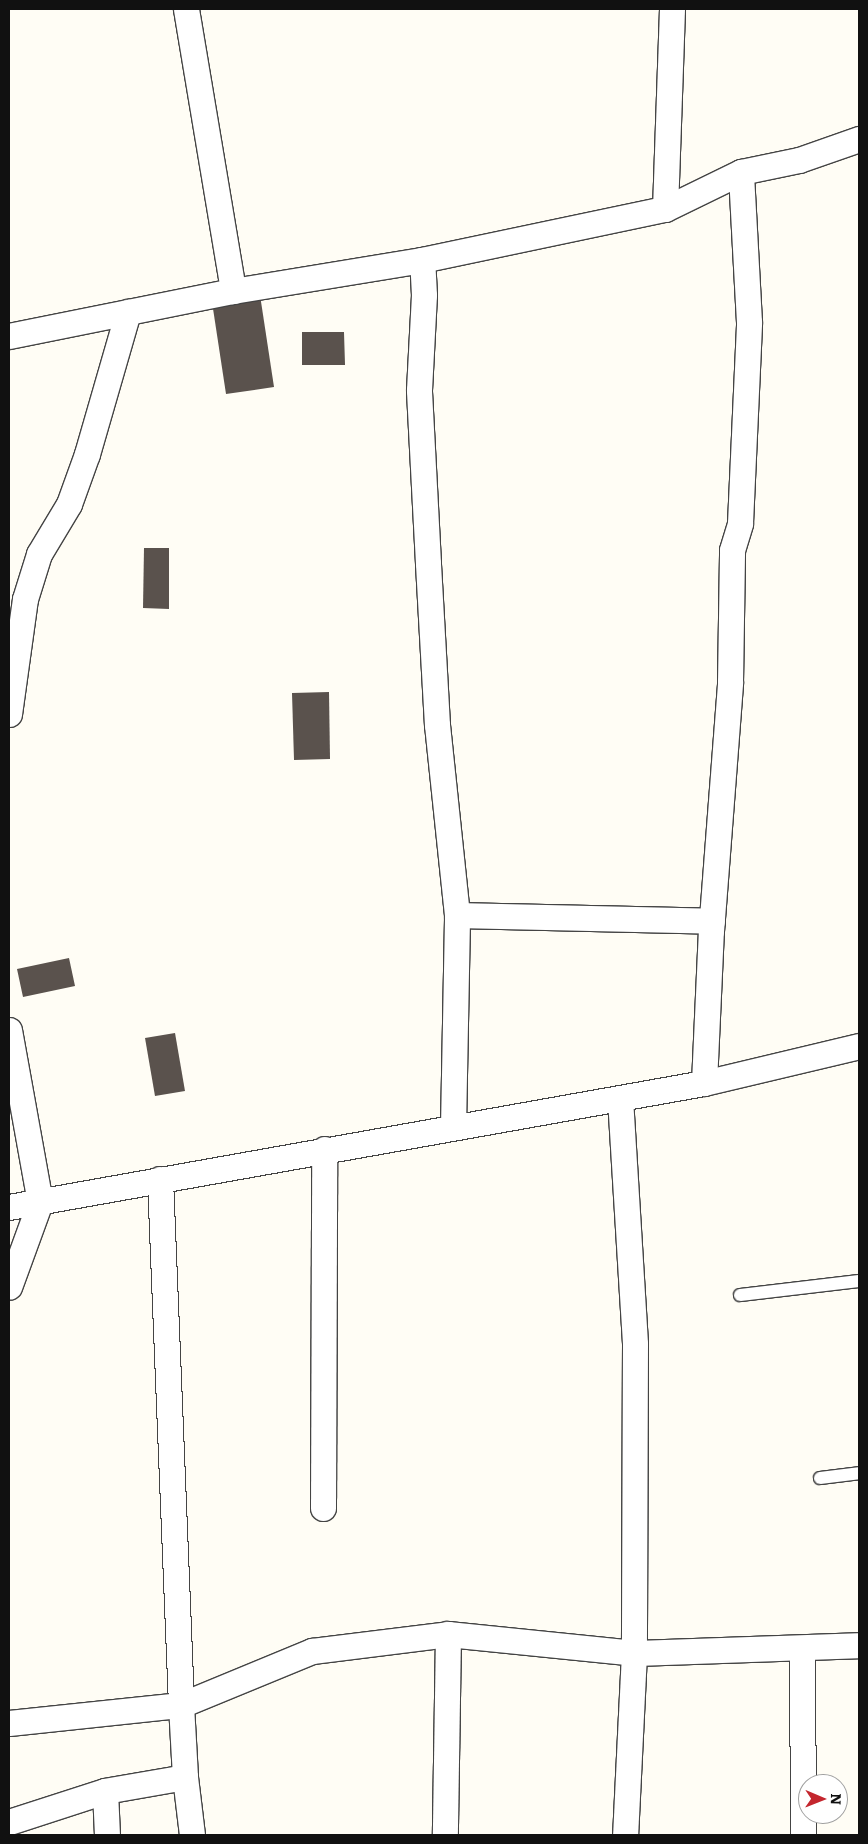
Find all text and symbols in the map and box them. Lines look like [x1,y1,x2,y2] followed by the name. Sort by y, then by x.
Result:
[798,1774,848,1824] north arrow
[827,1793,847,1805] text: N

